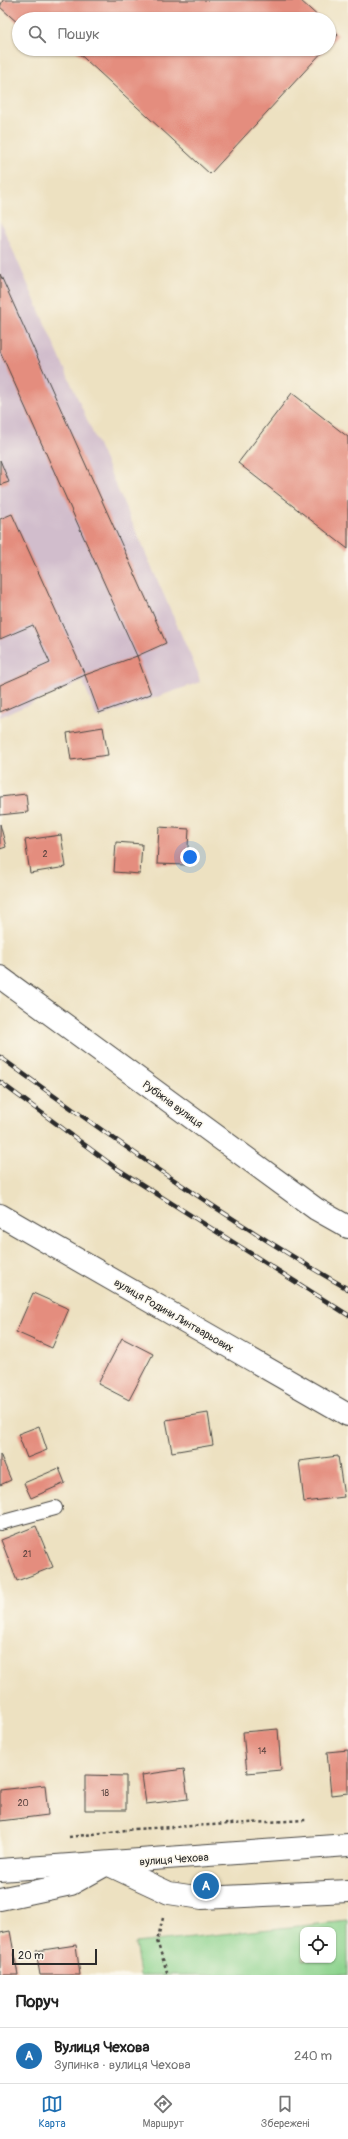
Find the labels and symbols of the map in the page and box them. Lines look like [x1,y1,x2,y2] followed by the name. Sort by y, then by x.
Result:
[180,847,200,867] your location
[42,849,48,860] house number: 2
[140,1078,205,1131] street label: Рубіжна вулиця
[112,1276,236,1355] street label: вулиця Родини Линтварьових
[23,1549,31,1560] house number: 21
[258,1746,267,1757] house number: 14
[101,1788,109,1799] house number: 18
[17,1798,29,1809] house number: 20
[139,1851,209,1868] street label: вулиця Чехова
[193,1871,219,1901] pin: A
[12,1947,97,1966] scale bar

